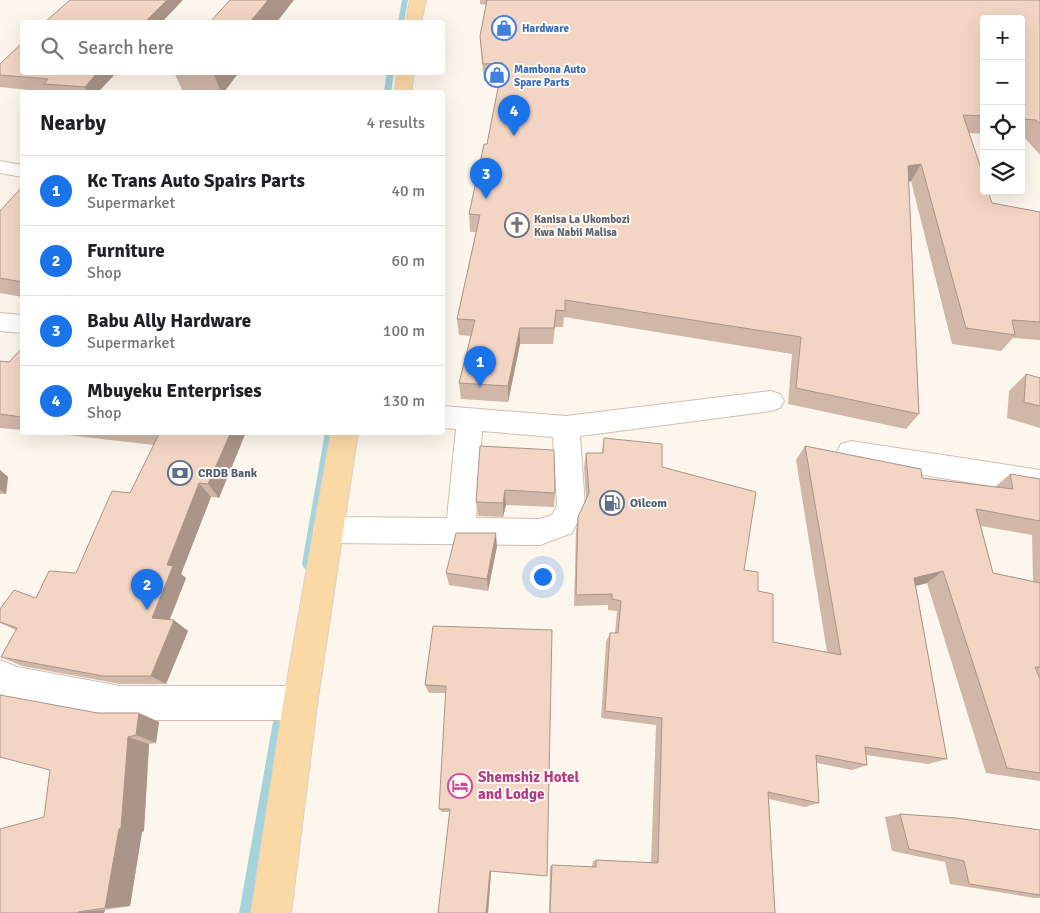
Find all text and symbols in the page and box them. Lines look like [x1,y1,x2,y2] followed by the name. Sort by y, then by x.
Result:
[491,15,517,41] shop icon: Hardware
[980,15,1025,195] map controls
[980,15,1025,60] button: +
[20,20,445,75] search box
[522,22,569,35] place label: Hardware
[38,34,66,62] icon: search
[78,36,174,60] text: Search here
[980,60,1025,105] button: −
[484,62,510,88] shop icon: Mambona Auto Spare Parts
[514,63,586,89] place label: Mambona Auto Spare Parts
[498,95,530,136] pin: 4
[980,105,1025,150] button: locate
[40,110,106,136] text: Nearby
[366,113,425,133] text: 4 results
[980,150,1025,195] button: layers
[470,158,502,199] pin: 3
[87,169,305,193] text: Kc Trans Auto Spairs Parts
[52,181,60,201] text: 1
[391,181,425,201] text: 40 m
[87,193,175,213] text: Supermarket
[504,212,530,238] church icon: Kanisa La Ukombozi Kwa Nabii Malisa
[534,213,630,239] place label: Kanisa La Ukombozi Kwa Nabii Malisa
[87,239,165,263] text: Furniture
[52,251,60,271] text: 2
[391,251,425,271] text: 60 m
[87,263,121,283] text: Shop
[87,309,251,333] text: Babu Ally Hardware
[52,321,60,341] text: 3
[383,321,425,341] text: 100 m
[87,333,175,353] text: Supermarket
[464,346,496,387] pin: 1
[87,379,262,403] text: Mbuyeku Enterprises
[52,391,60,411] text: 4
[383,391,425,411] text: 130 m
[87,403,121,423] text: Shop
[167,460,193,486] bank icon: CRDB Bank
[198,466,258,481] place label: CRDB Bank
[599,490,625,516] fuel station icon: Oilcom
[630,496,667,511] place label: Oilcom
[530,564,556,590] your location
[131,569,163,610] pin: 2
[478,768,579,803] place label: Shemshiz Hotel and Lodge
[447,773,473,799] hotel icon: Shemshiz Hotel and Lodge

